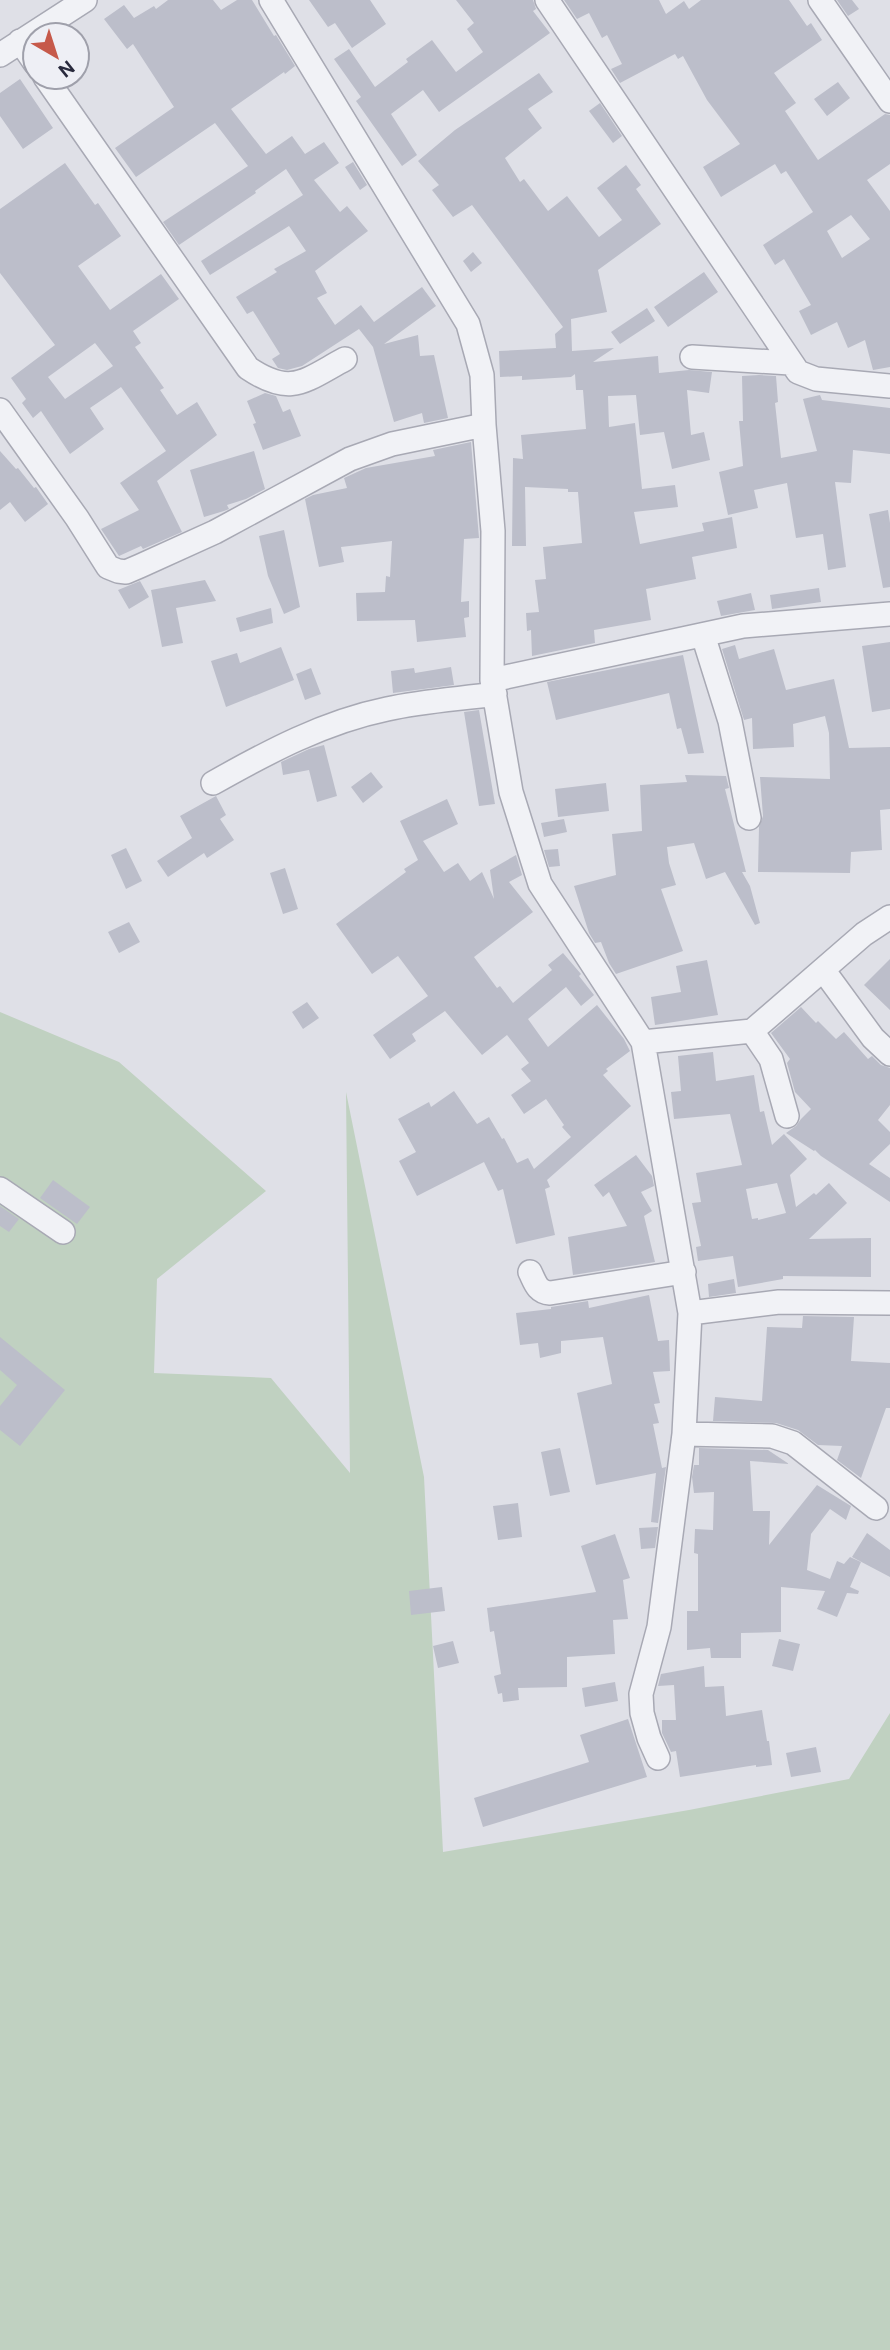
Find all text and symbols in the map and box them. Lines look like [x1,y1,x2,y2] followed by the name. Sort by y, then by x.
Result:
[21,21,91,91] north arrow
[53,55,80,83] text: N

